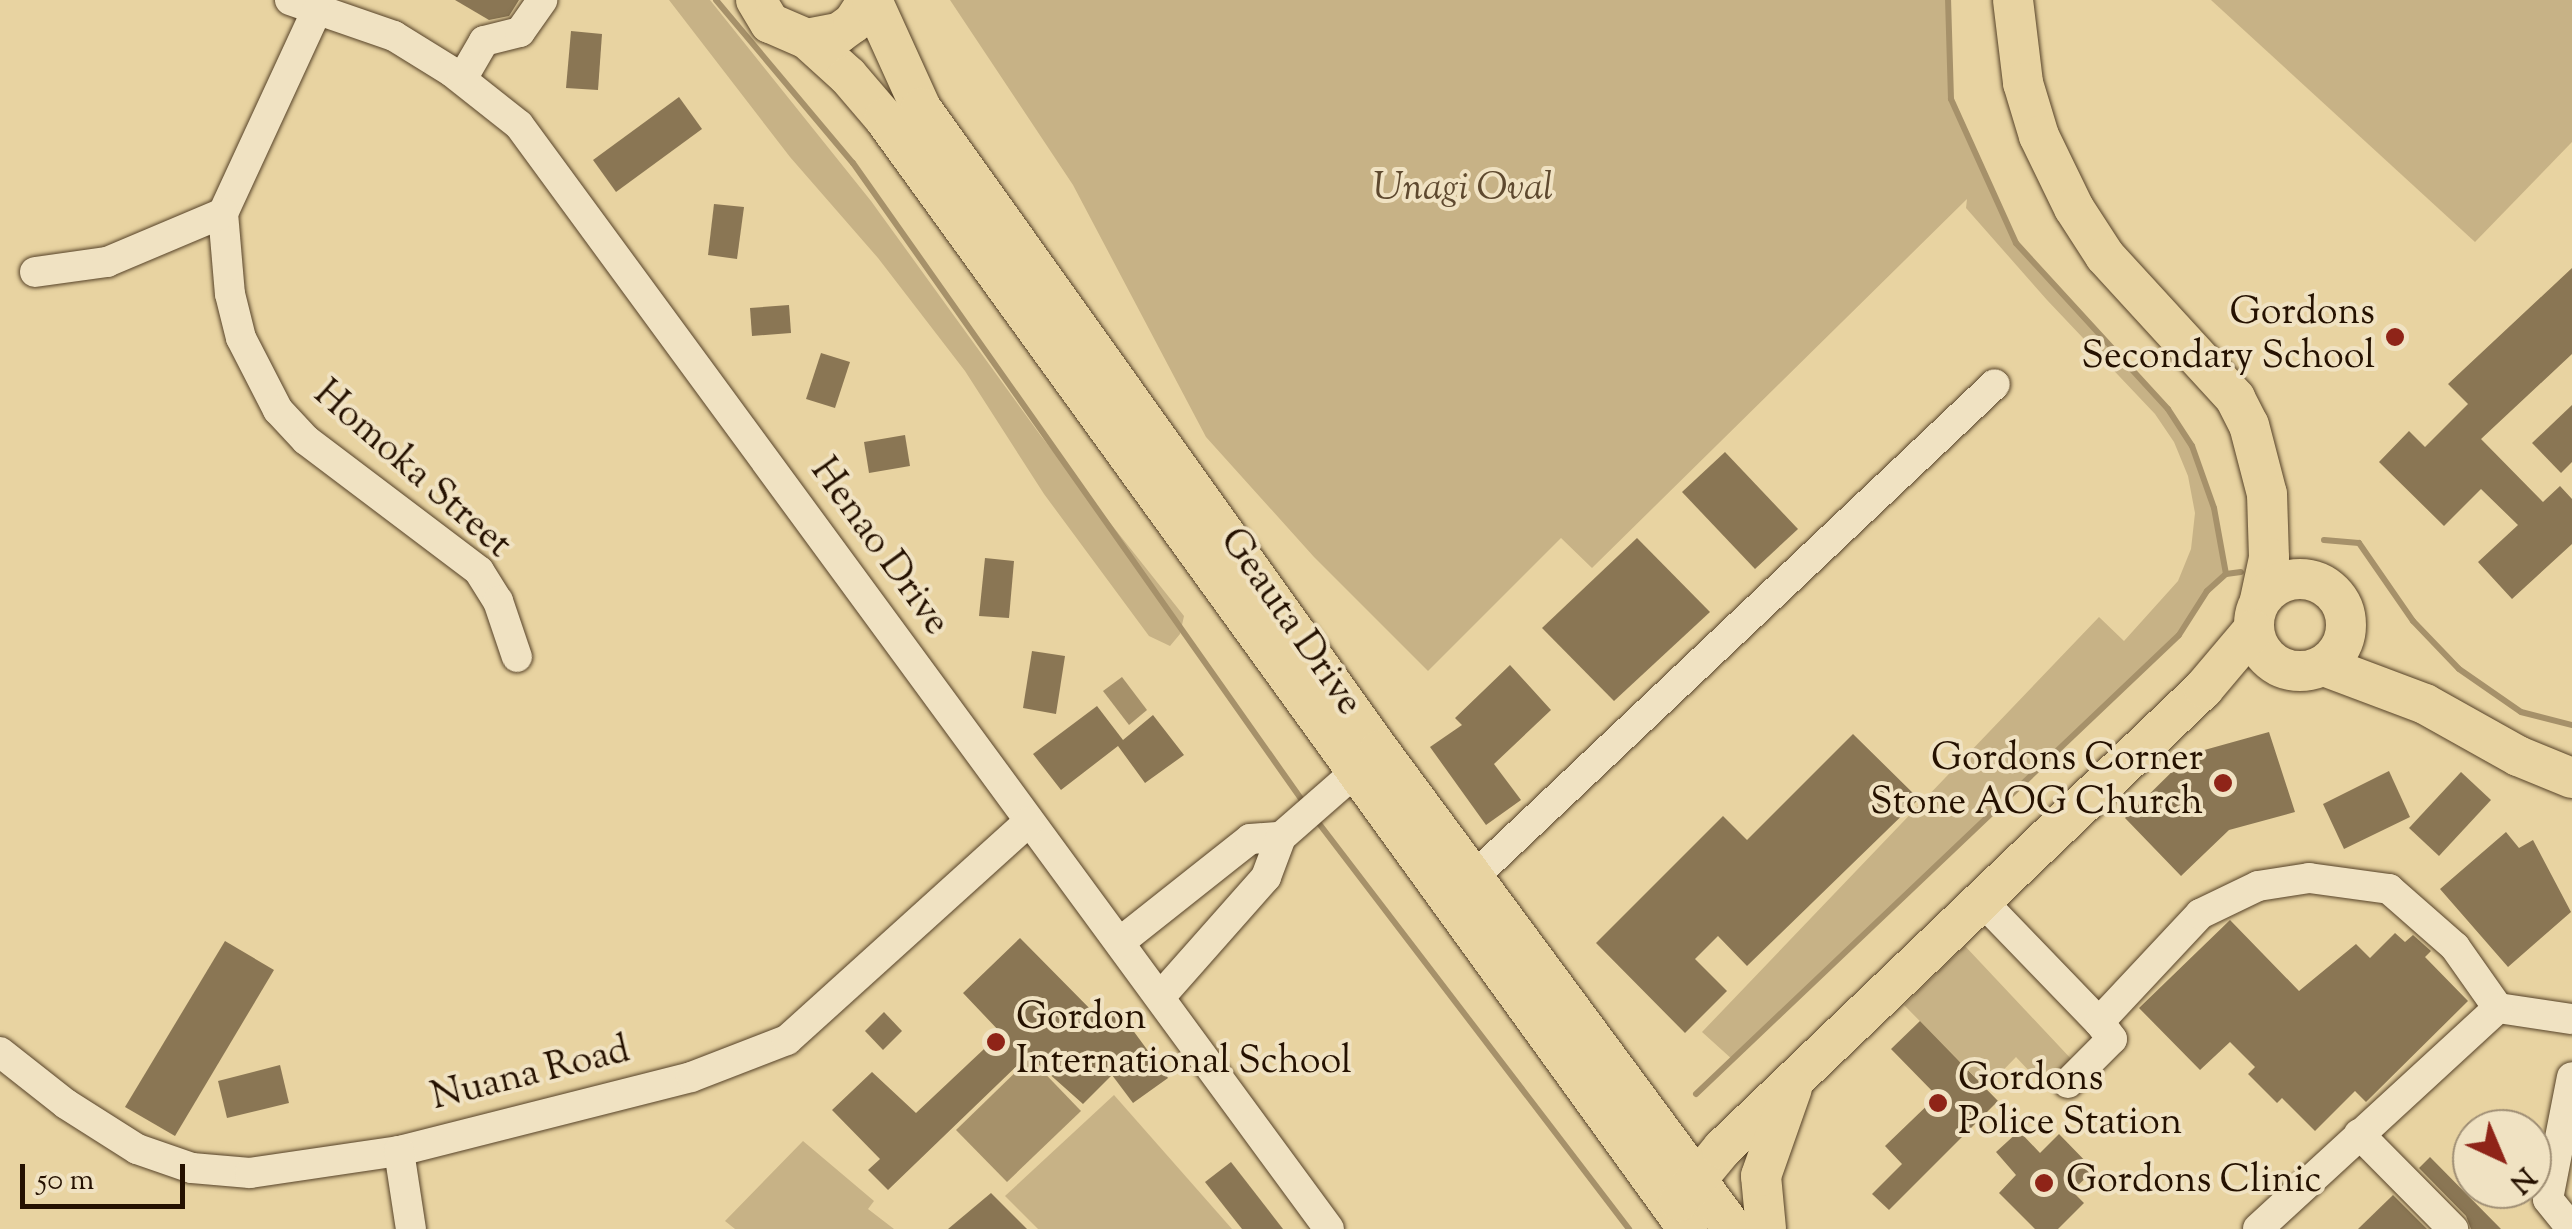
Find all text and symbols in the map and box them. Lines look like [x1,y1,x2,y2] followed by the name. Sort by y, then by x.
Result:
[1373,168,1553,214] park label: Unagi Oval
[2081,292,2375,382] place label: Gordons Secondary School
[2384,326,2406,348] marker: Gordons Secondary School
[303,373,519,569] street label: Homoka Street
[799,451,957,645] street label: Henao Drive
[1208,521,1370,725] street label: Geauta Drive
[1870,738,2203,828] place label: Gordons Corner Stone AOG Church
[2212,772,2234,794] marker: Gordons Corner Stone AOG Church
[1016,997,1352,1086] place label: Gordon International School
[427,1029,635,1123] street label: Nuana Road
[985,1031,1007,1053] marker: Gordon International School
[1958,1058,2182,1148] place label: Gordons Police Station
[1927,1092,1949,1114] marker: Gordons Police Station
[2452,1109,2552,1209] north arrow
[25,1144,190,1206] scale bar
[2500,1157,2543,1201] text: N
[37,1160,94,1203] text: 50 m
[2066,1160,2322,1206] place label: Gordons Clinic
[2031,1170,2057,1196] marker: Gordons Clinic

